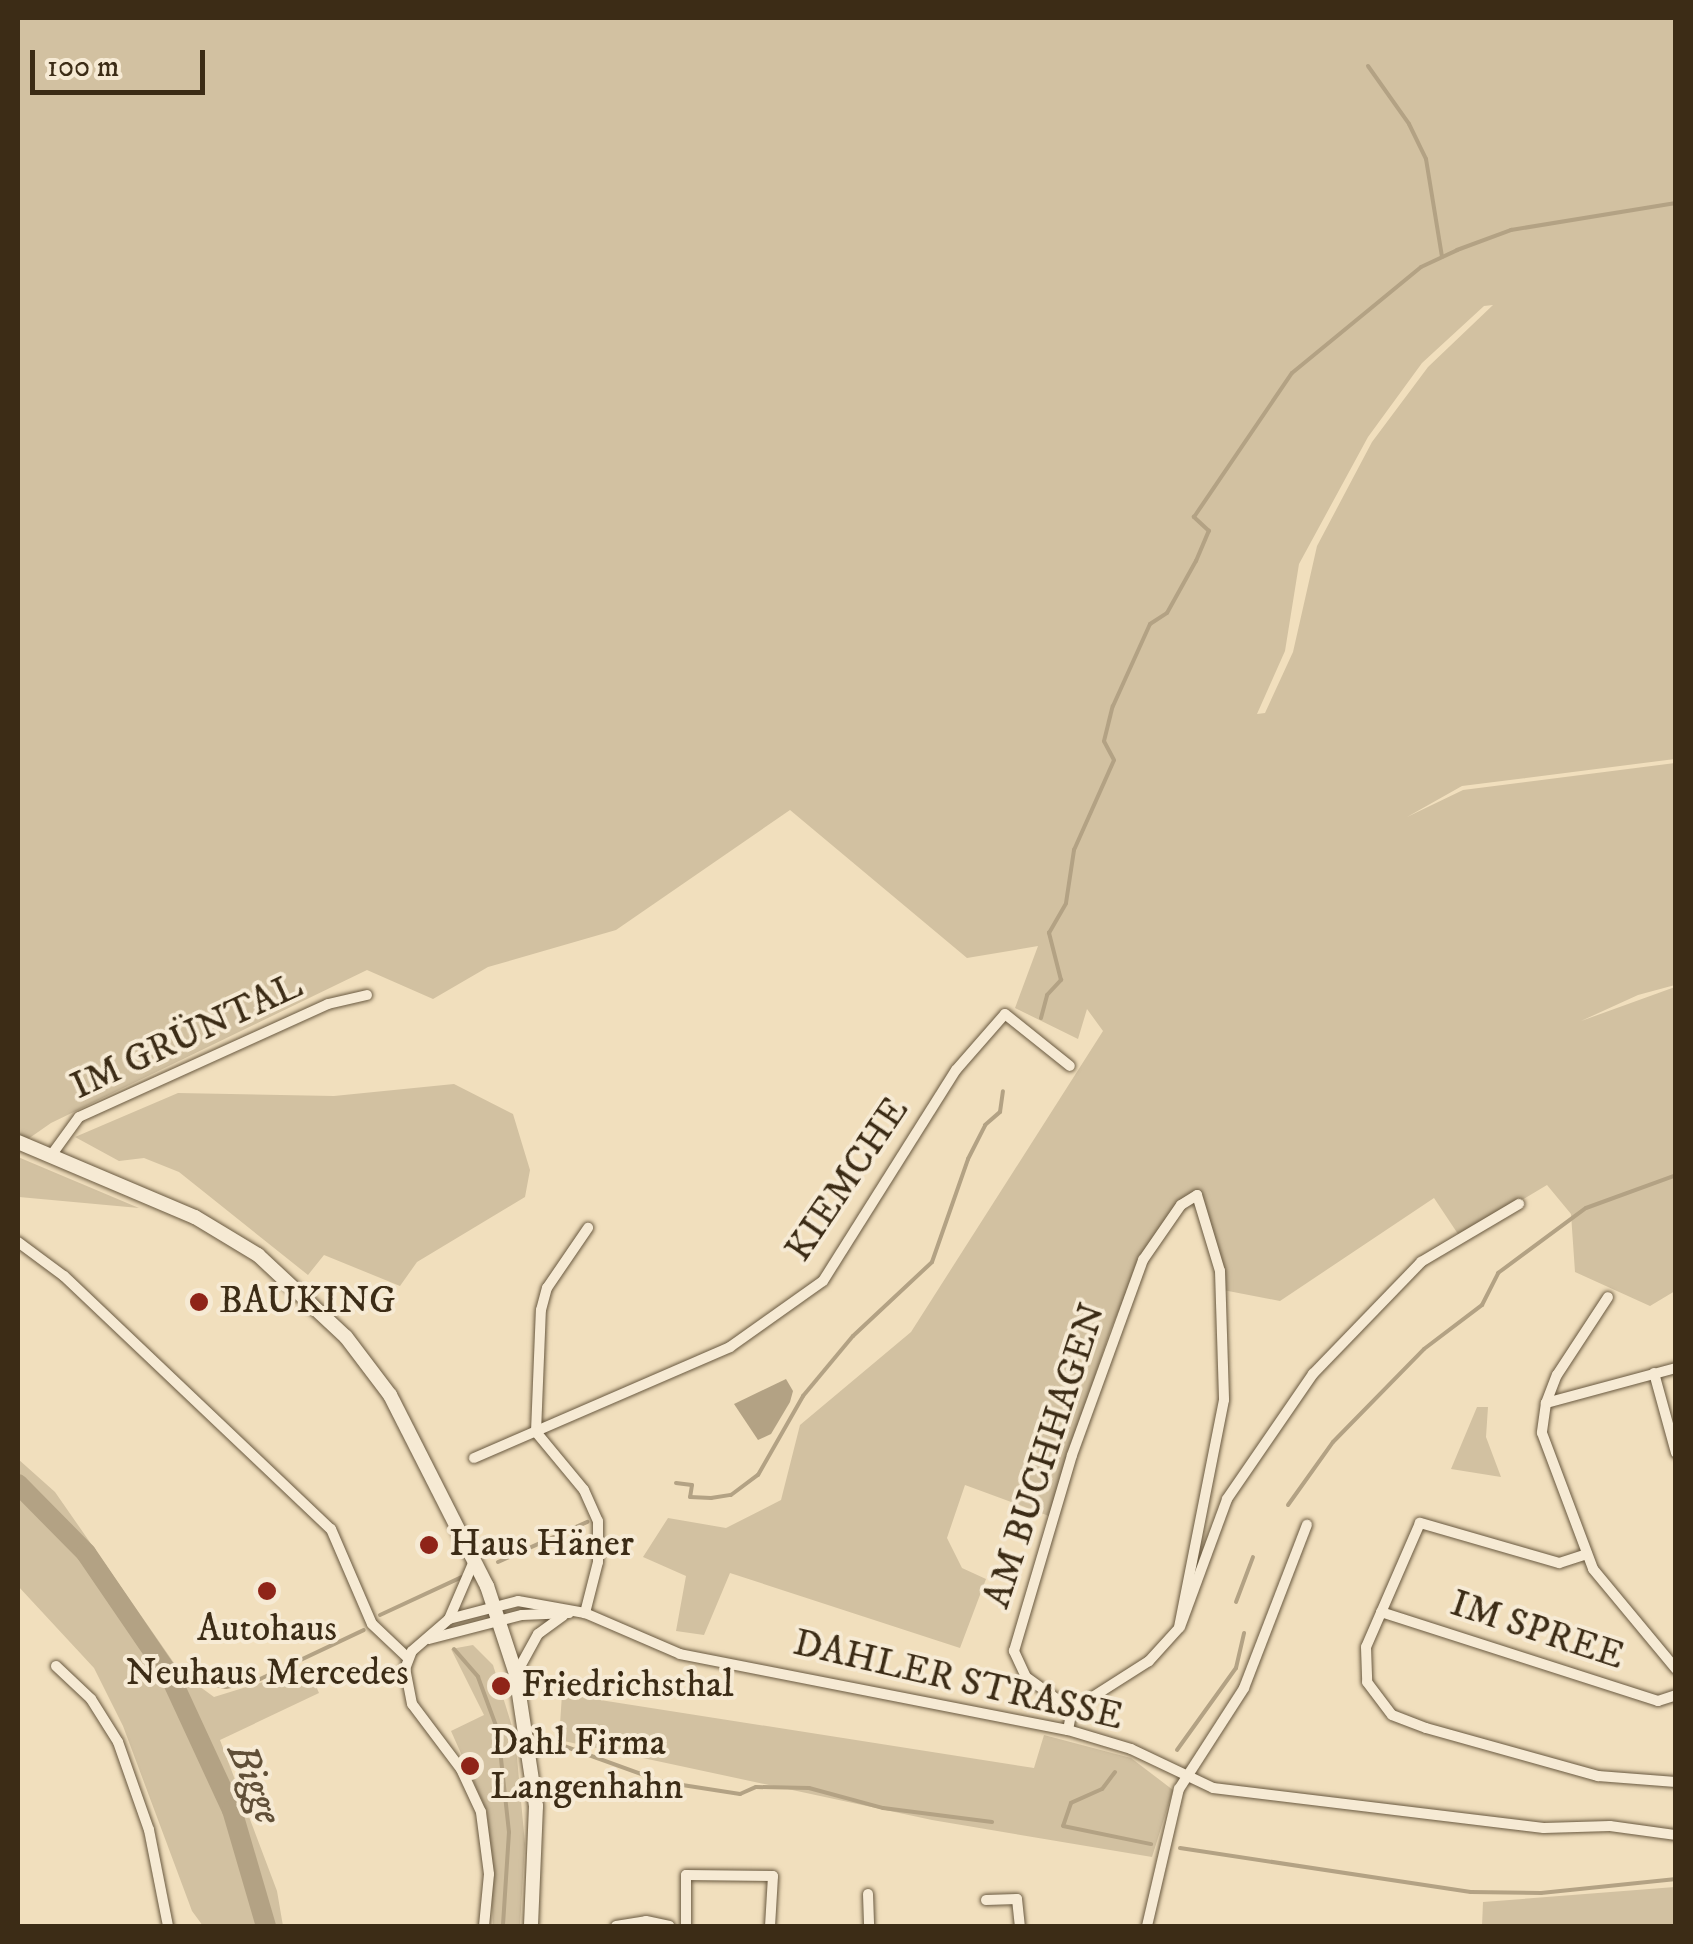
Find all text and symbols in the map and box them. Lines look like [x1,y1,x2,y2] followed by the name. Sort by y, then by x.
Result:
[35,30,210,92] scale bar
[47,49,119,86] text: 100 m
[64,964,310,1110] street label: IM GRÜNTAL
[777,1089,919,1271] street label: KIEMCHE
[219,1279,396,1325] place label: BAUKING
[188,1291,210,1313] marker: BAUKING
[975,1298,1117,1614] street label: AM BUCHHAGEN
[449,1522,634,1568] place label: Haus Häner
[418,1534,440,1556] marker: Haus Häner
[256,1580,278,1602] marker: Autohaus Neuhaus Mercedes
[1445,1582,1629,1680] street label: IM SPREE
[125,1607,409,1696] place label: Autohaus Neuhaus Mercedes
[789,1621,1127,1741] street label: DAHLER STRASSE
[521,1663,734,1709] place label: Friedrichsthal
[490,1675,512,1697] marker: Friedrichsthal
[490,1721,683,1810] place label: Dahl Firma Langenhahn
[216,1736,292,1832] water label: Bigge
[459,1755,481,1777] marker: Dahl Firma Langenhahn

